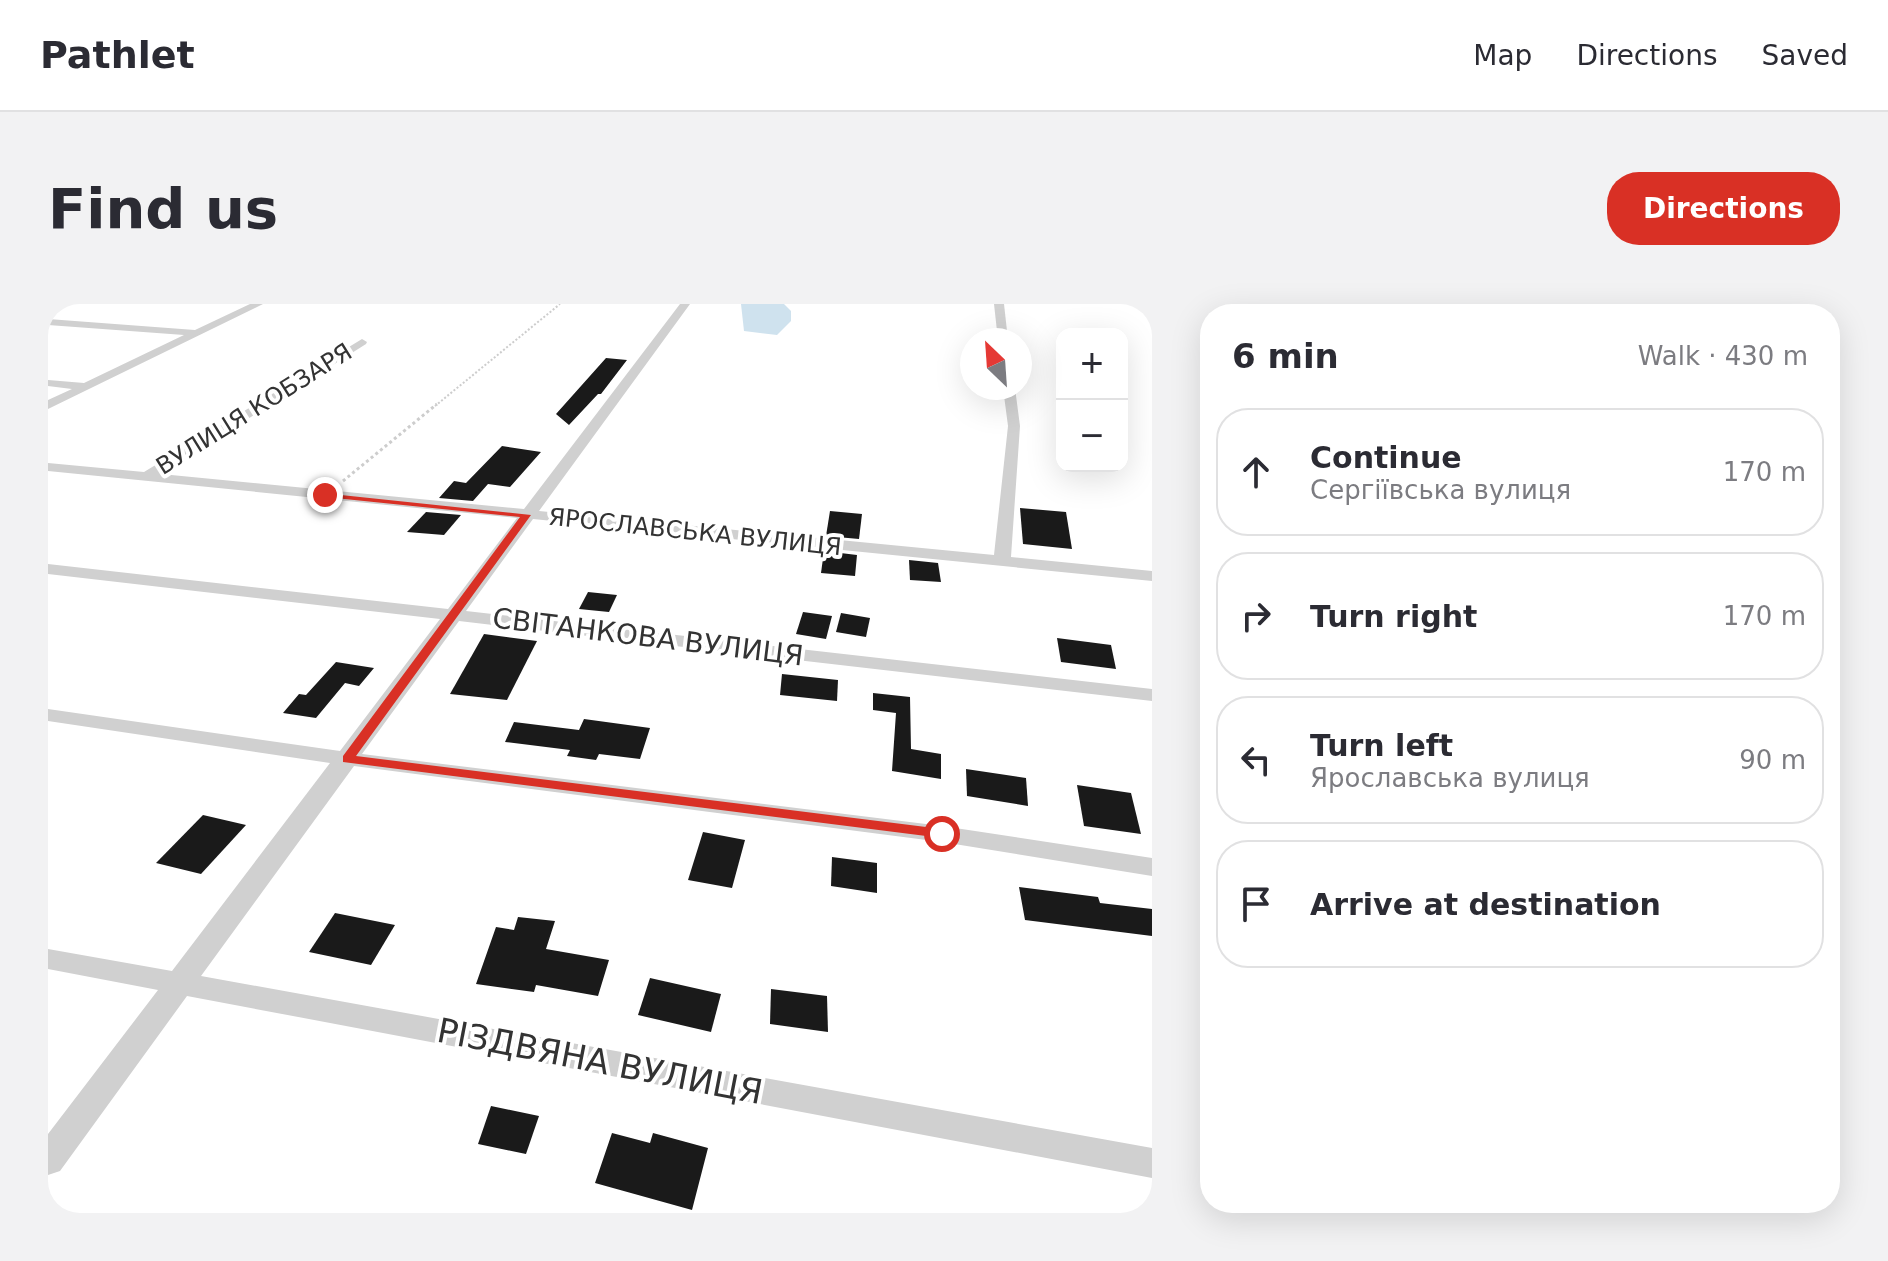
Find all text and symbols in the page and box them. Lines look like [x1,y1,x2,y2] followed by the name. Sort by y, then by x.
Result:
[40,33,195,77] text: Pathlet
[1473,39,1532,72] text: Map
[1576,39,1717,72] text: Directions
[1761,39,1848,72] text: Saved
[1607,172,1840,245] button: Directions
[48,176,278,241] text: Find us
[960,328,1032,400] north arrow
[1056,328,1128,472] map controls
[1056,328,1128,400] button: +
[1232,336,1339,376] text: 6 min
[151,337,357,481] street label: ВУЛИЦЯ КОБЗАРЯ
[1638,341,1808,371] text: Walk · 430 m
[1056,400,1128,472] button: −
[1310,440,1462,475] text: Continue
[1234,450,1278,494] icon: ahead
[1723,457,1806,487] text: 170 m
[1310,475,1571,505] text: Сергіївська вулиця
[307,477,343,513] route end
[547,503,843,561] street label: ЯРОСЛАВСЬКА ВУЛИЦЯ
[1234,594,1278,638] icon: right
[1310,599,1477,634] text: Turn right
[1723,601,1806,631] text: 170 m
[491,602,805,672] street label: СВІТАНКОВА ВУЛИЦЯ
[1310,728,1453,763] text: Turn left
[1234,738,1278,782] icon: left
[1739,745,1806,775] text: 90 m
[1310,763,1590,793] text: Ярославська вулиця
[924,816,960,852] route start
[1234,882,1278,926] icon: arrive
[1310,887,1661,922] text: Arrive at destination
[434,1010,766,1112] street label: РІЗДВЯНА ВУЛИЦЯ

